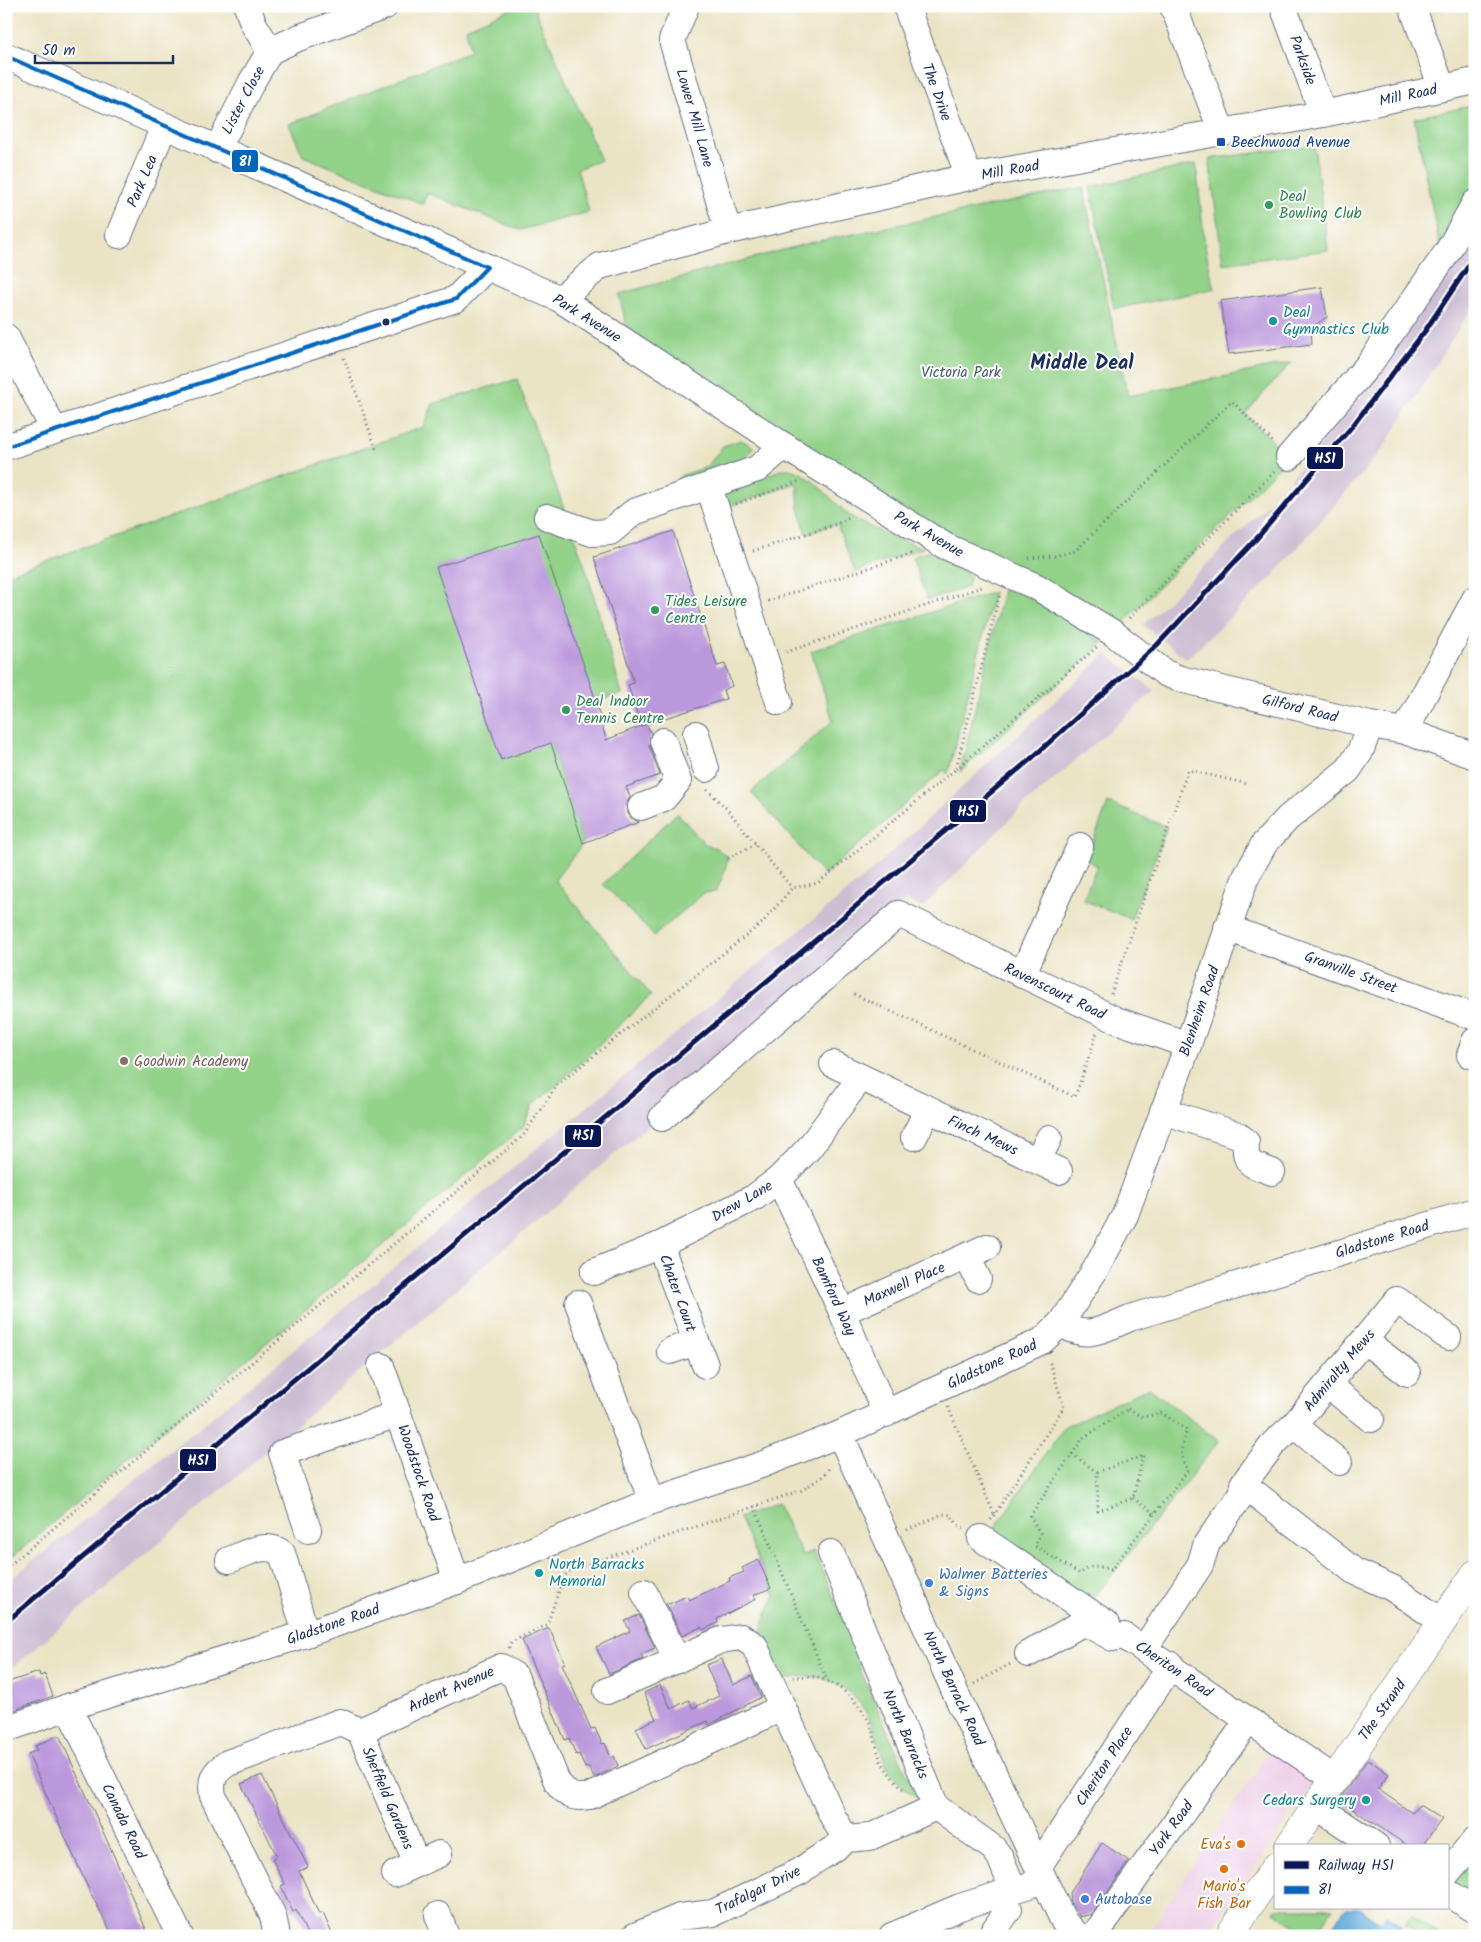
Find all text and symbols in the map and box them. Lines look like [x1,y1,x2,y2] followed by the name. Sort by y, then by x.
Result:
[35,32,172,64] scale bar
[1282,32,1322,89] street label: Parkside
[42,39,76,63] text: 50 m
[915,60,958,125] street label: The Drive
[216,62,272,139] street label: Lister Close
[669,66,720,171] street label: Lower Mill Lane
[1377,78,1440,114] street label: Mill Road
[1231,131,1350,155] place label: Beechwood Avenue
[1215,136,1227,148] marker: Beechwood Avenue
[231,149,259,173] line badge: 81
[121,151,165,211] street label: Park Lea
[239,151,252,173] text: 81
[979,154,1042,188] street label: Mill Road
[1279,185,1362,226] place label: Deal Bowling Club
[1263,199,1275,211] marker: Deal Bowling Club
[547,288,626,350] street label: Park Avenue
[1283,301,1389,342] place label: Deal Gymnastics Club
[1267,315,1279,327] marker: Deal Gymnastics Club
[381,317,391,327] unlabelled marker
[1030,348,1134,380] district label: Middle Deal
[921,361,1002,385] park label: Victoria Park
[1306,446,1344,470] line badge: HS1
[1314,448,1336,470] text: HS1
[889,505,968,565] street label: Park Avenue
[665,590,747,631] place label: Tides Leisure Centre
[649,604,661,616] marker: Tides Leisure Centre
[1259,688,1341,730] street label: Gilford Road
[576,690,664,731] place label: Deal Indoor Tennis Centre
[560,704,572,716] marker: Deal Indoor Tennis Centre
[949,799,987,823] line badge: HS1
[957,801,979,823] text: HS1
[1301,945,1401,1001] street label: Granville Street
[1000,957,1110,1027] street label: Ravenscourt Road
[1173,962,1227,1060] street label: Blenheim Road
[134,1050,249,1074] place label: Goodwin Academy
[118,1055,130,1067] marker: Goodwin Academy
[943,1109,1022,1163] street label: Finch Mews
[564,1124,602,1148] line badge: HS1
[572,1125,594,1147] text: HS1
[707,1174,778,1229] street label: Drew Lane
[1332,1214,1433,1266] street label: Gladstone Road
[652,1251,702,1336] street label: Chater Court
[804,1253,862,1341] street label: Bamford Way
[859,1256,950,1314] street label: Maxwell Place
[1298,1324,1382,1417] street label: Admiralty Mews
[943,1333,1042,1396] street label: Gladstone Road
[390,1421,446,1526] street label: Woodstock Road
[179,1448,217,1472] line badge: HS1
[187,1450,209,1472] text: HS1
[549,1553,645,1594] place label: North Barracks Memorial
[939,1563,1048,1604] place label: Walmer Batteries & Signs
[533,1567,545,1579] marker: North Barracks Memorial
[923,1577,935,1589] marker: Walmer Batteries & Signs
[283,1598,384,1652] street label: Gladstone Road
[916,1627,991,1751] street label: North Barrack Road
[1130,1635,1217,1705] street label: Cheriton Road
[404,1660,499,1720] street label: Ardent Avenue
[1353,1675,1413,1746] street label: The Strand
[875,1686,935,1784] street label: North Barracks
[1070,1722,1140,1811] street label: Cheriton Place
[355,1743,420,1854] street label: Sheffield Gardens
[94,1779,152,1864] street label: Canada Road
[1262,1789,1357,1813] place label: Cedars Surgery
[1360,1794,1372,1806] marker: Cedars Surgery
[1143,1795,1200,1861] street label: York Road
[1200,1833,1232,1857] place label: Eva's
[1235,1838,1247,1850] marker: Eva's
[1274,1844,1448,1910] legend
[1318,1854,1394,1878] text: Railway HS1
[711,1860,806,1922] street label: Trafalgar Drive
[1218,1863,1230,1875] marker: Mario's Fish Bar
[1197,1875,1252,1916] place label: Mario's Fish Bar
[1318,1878,1332,1902] text: 81
[1095,1888,1152,1912] place label: Autobase
[1079,1893,1091,1905] marker: Autobase

